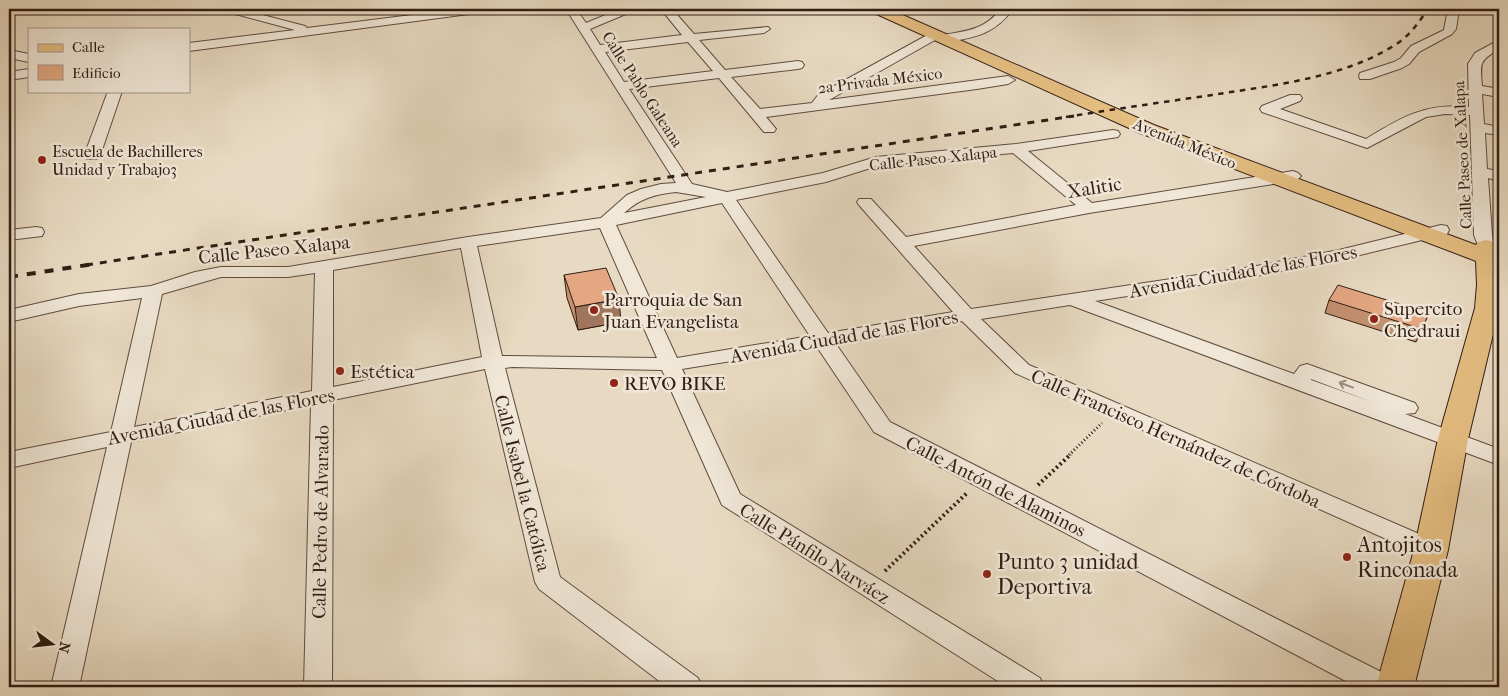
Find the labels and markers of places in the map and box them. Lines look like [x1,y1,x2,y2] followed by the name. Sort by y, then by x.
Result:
[52,142,203,179] place label: Escuela de Bachilleres Unidad y Trabajo3
[36,154,48,166] marker: Escuela de Bachilleres Unidad y Trabajo3
[602,289,742,333] place label: Parroquia de San Juan Evangelista
[1384,298,1463,342] place label: Supercito Chedraui
[588,304,600,316] marker: Parroquia de San Juan Evangelista
[1368,313,1380,325] marker: Supercito Chedraui
[350,361,414,383] place label: Estética
[334,365,346,377] marker: Estética
[624,373,726,395] place label: REVO BIKE
[608,377,620,389] marker: REVO BIKE
[1356,532,1459,583] place label: Antojitos Rinconada
[997,549,1140,600] place label: Punto 3 unidad Deportiva
[1341,551,1353,563] marker: Antojitos Rinconada
[981,568,993,580] marker: Punto 3 unidad Deportiva

